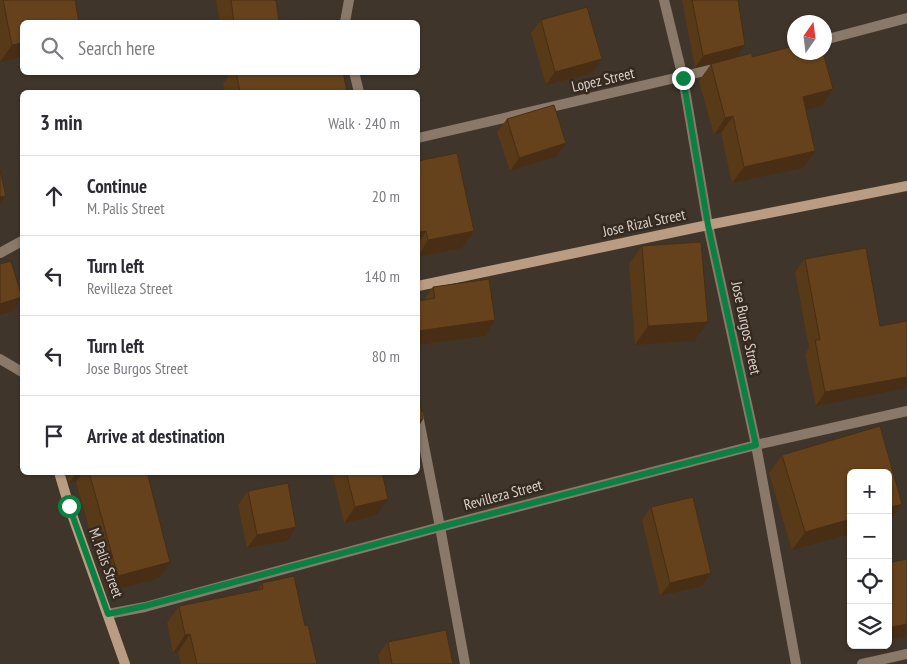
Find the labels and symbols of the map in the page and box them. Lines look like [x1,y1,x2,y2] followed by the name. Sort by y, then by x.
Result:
[787,15,832,60] north arrow
[570,63,636,96] street label: Lopez Street
[672,67,695,90] route end
[600,204,687,241] street label: Jose Rizal Street
[727,279,766,376] street label: Jose Burgos Street
[462,475,544,514] street label: Revilleza Street
[58,495,81,518] route start
[85,525,128,600] street label: M. Palis Street

